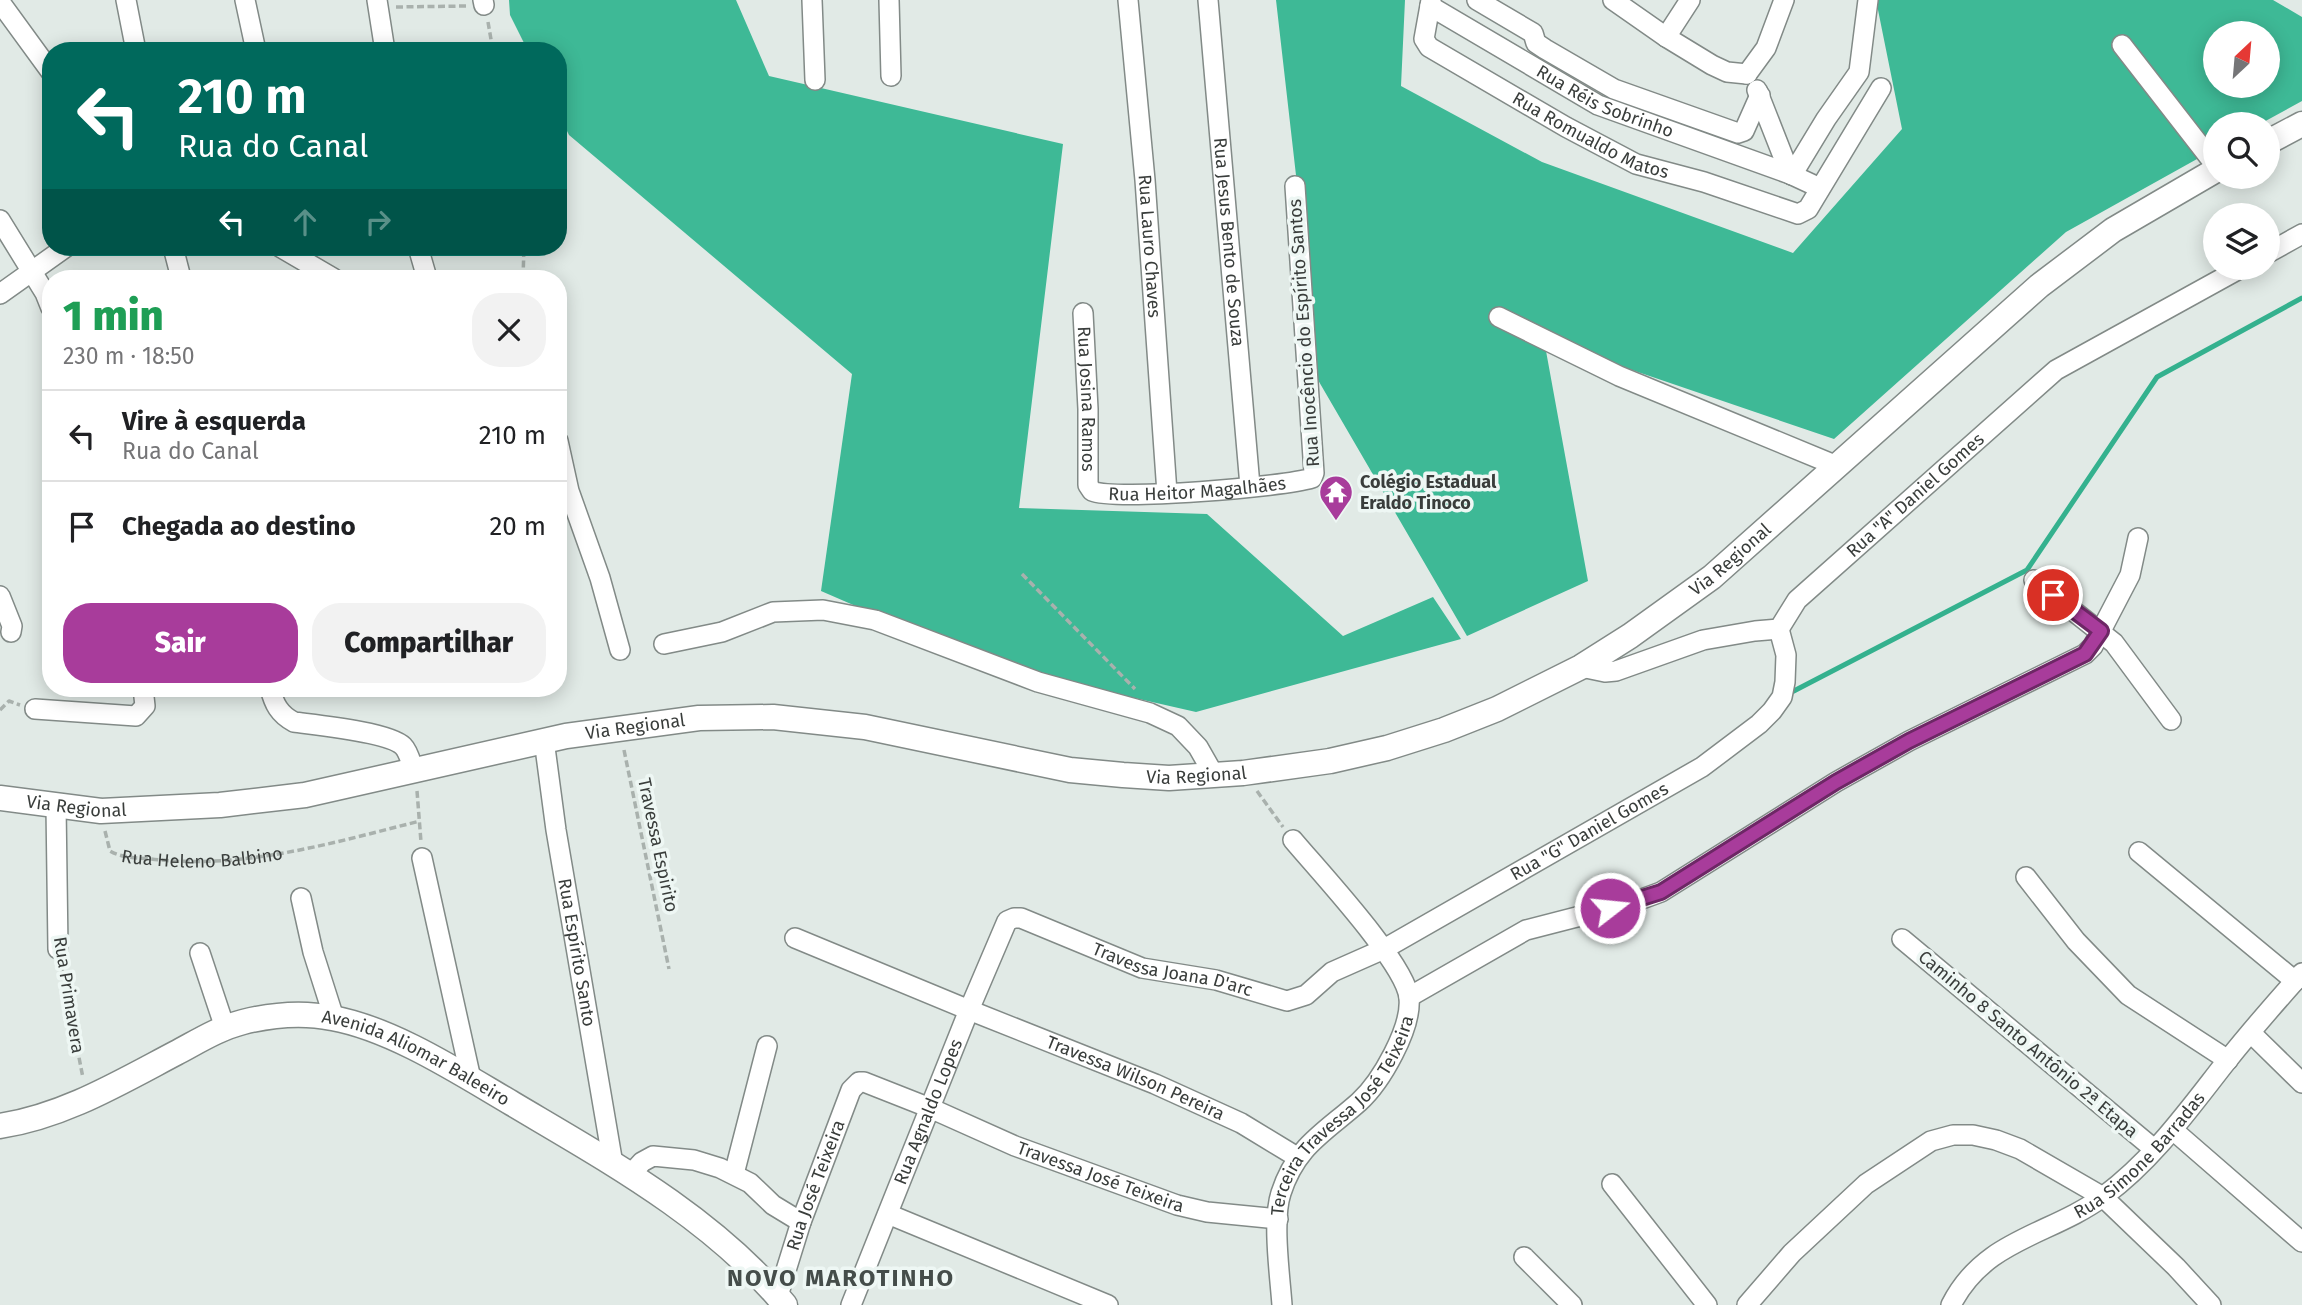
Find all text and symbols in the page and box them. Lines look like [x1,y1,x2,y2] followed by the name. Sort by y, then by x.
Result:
[2203,21,2280,98] north arrow
[2203,21,2280,280] map controls
[1532,60,1677,142] street label: Rua Réis Sobrinho
[178,67,307,126] text: 210 m
[63,70,154,161] icon: left
[1509,87,1671,183] street label: Rua Romualdo Matos
[2203,112,2280,189] button: search
[178,127,368,165] text: Rua do Canal
[1209,137,1249,348] street label: Rua Jesus Bento de Souza
[1134,173,1166,319] street label: Rua Lauro Chaves
[1284,198,1324,468] street label: Rua Inocêncio do Espírito Santos
[213,203,251,241] icon: left
[286,203,324,241] icon: ahead
[359,203,397,241] icon: right
[2203,203,2280,280] button: layers
[63,291,164,341] text: 1 min
[472,293,546,367] button: close
[1073,326,1099,472] street label: Rua Josina Ramos
[63,342,195,370] text: 230 m · 18:50
[122,406,306,437] text: Vire à esquerda
[63,417,101,455] icon: left
[479,420,546,451] text: 210 m
[1842,428,1989,562] street label: Rua "A" Daniel Gomes
[122,437,259,465] text: Rua do Canal
[1360,471,1497,514] place label: Colégio Estadual Eraldo Tinoco
[1108,472,1287,505] street label: Rua Heitor Magalhães
[1317,473,1355,522] temple icon: Colégio Estadual Eraldo Tinoco
[63,508,101,546] icon: arrive
[122,511,356,542] text: Chegada ao destino
[489,511,546,542] text: 20 m
[1685,519,1776,601] street label: Via Regional
[2023,565,2083,625] pin
[2034,576,2072,614] icon: arrive
[63,603,298,683] button: Sair
[312,603,546,683] button: Compartilhar
[584,709,687,744] street label: Via Regional
[1145,762,1248,789] street label: Via Regional
[633,776,683,914] street label: Travessa Espirito
[1506,778,1672,885] street label: Rua "G" Daniel Gomes
[25,791,127,822] street label: Via Regional
[120,842,284,873] street label: Rua Heleno Balbino
[1573,871,1647,945] position arrow
[553,877,600,1028] street label: Rua Espírito Santo
[49,935,89,1055] street label: Rua Primavera
[1089,938,1256,1001] street label: Travessa Joana D'arc
[1914,946,2142,1142] street label: Caminho 8 Santo Antônio 2ª Etapa
[320,1005,514,1111] street label: Avenida Aliomar Baleeiro
[1266,1013,1418,1216] street label: Terceira Travessa José Teixeira
[1043,1031,1228,1125] street label: Travessa Wilson Pereira
[889,1036,967,1188] street label: Rua Agnaldo Lopes
[2070,1088,2210,1223] street label: Rua Simone Barradas
[782,1117,850,1253] street label: Rua José Teixeira
[1014,1137,1186,1217] street label: Travessa José Teixeira
[727,1264,955,1292] district label: NOVO MAROTINHO

